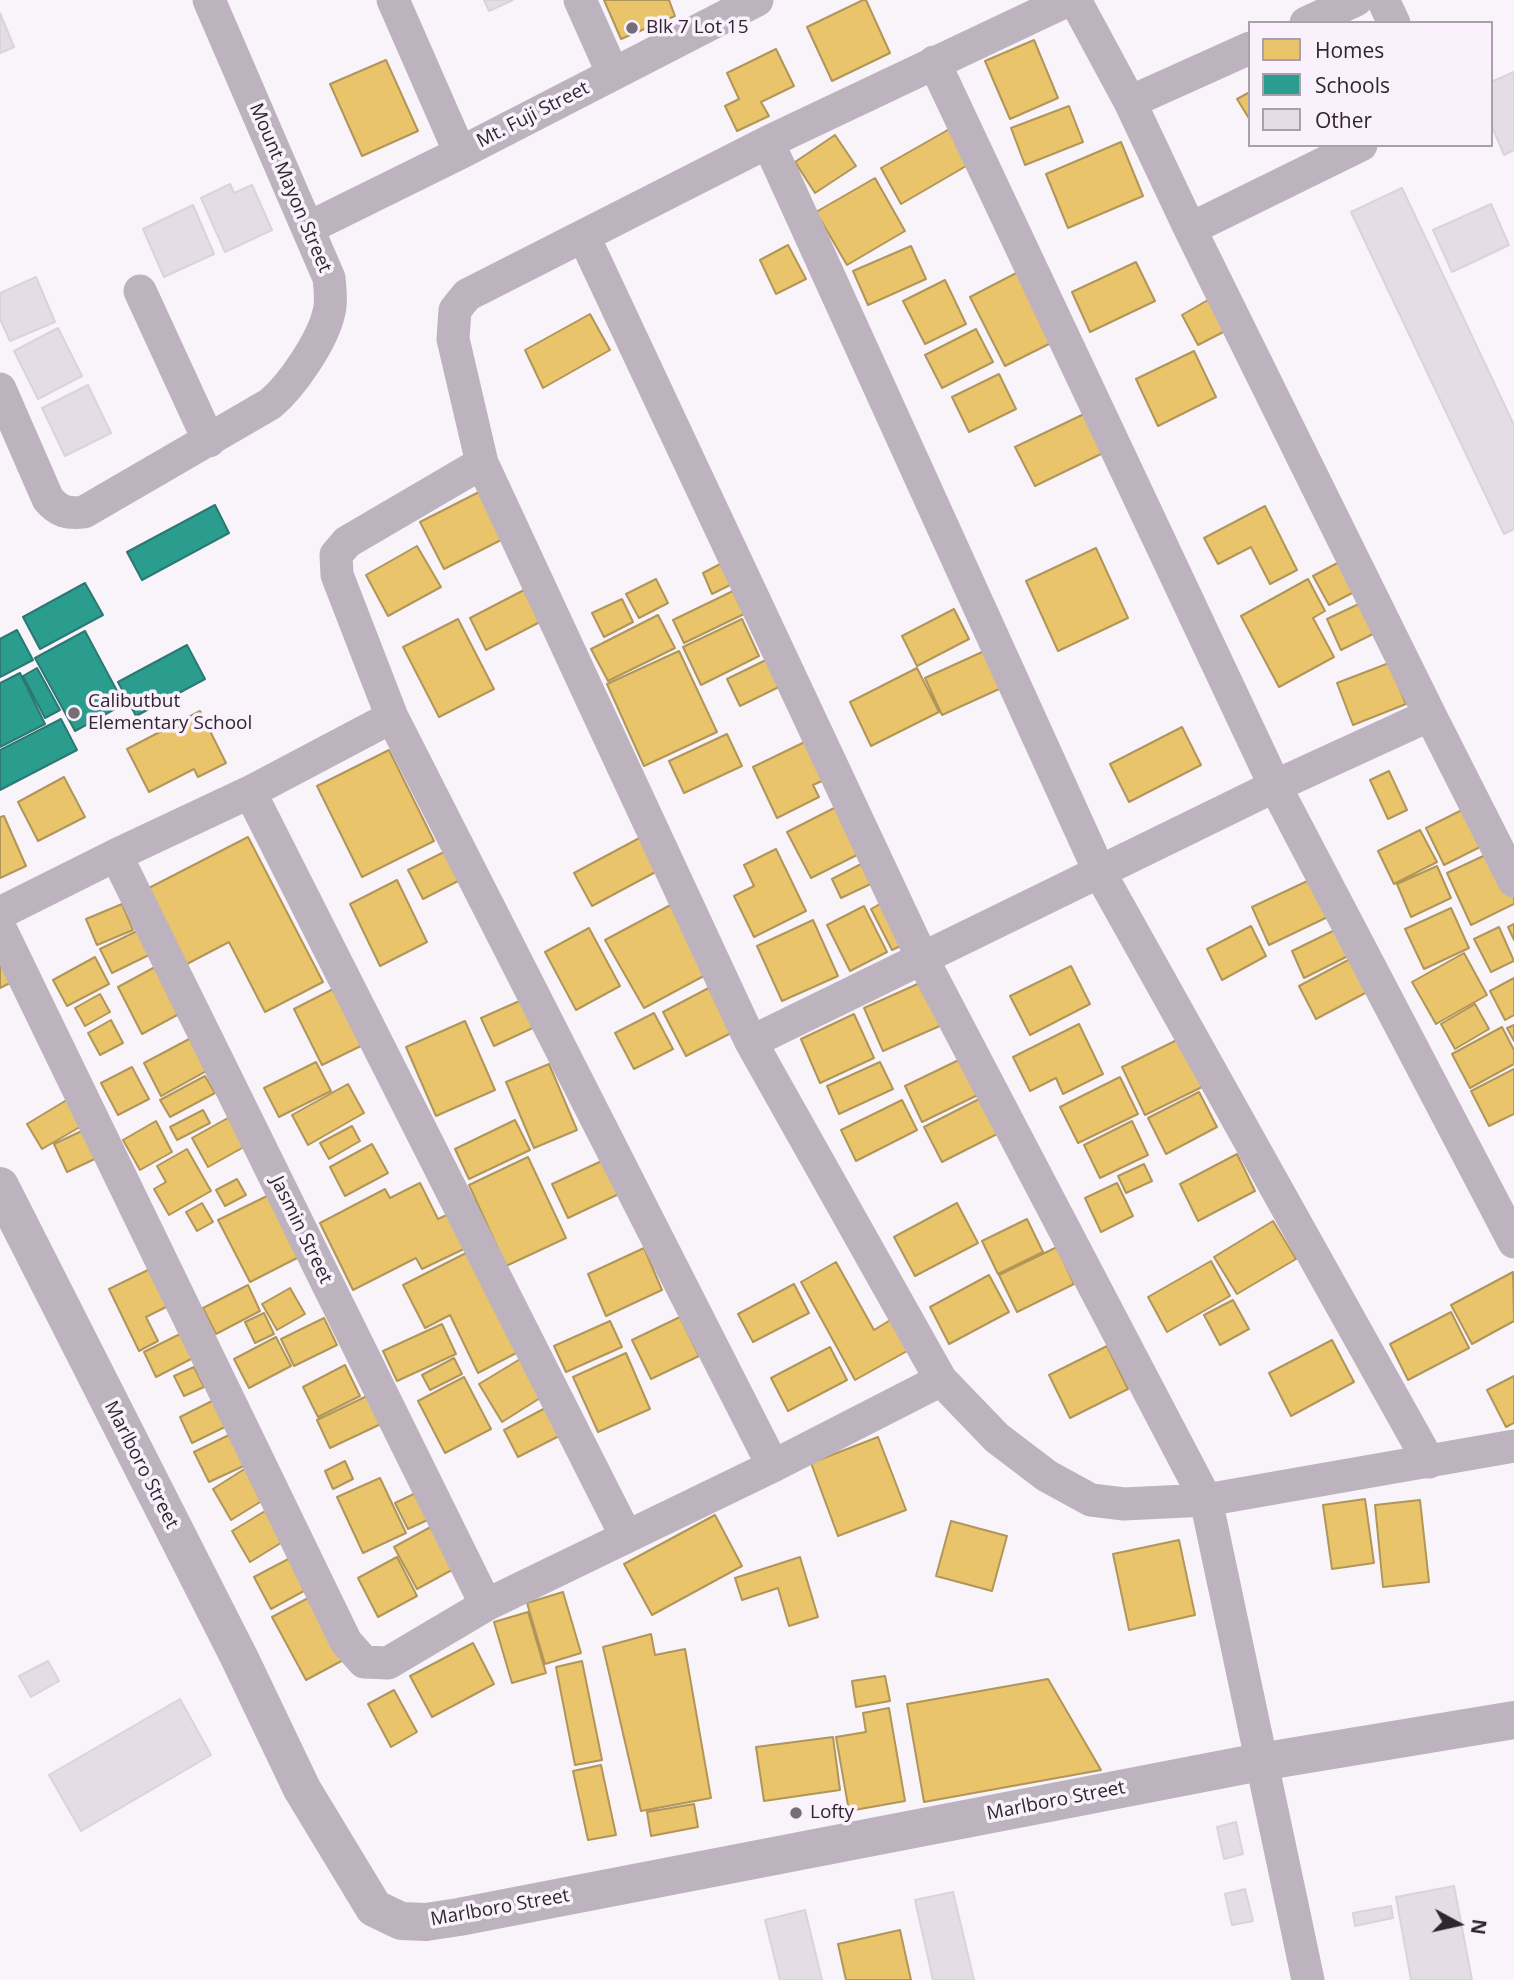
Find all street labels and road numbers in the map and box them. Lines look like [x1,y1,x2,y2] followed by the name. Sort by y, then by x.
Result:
[473,77,593,153] street label: Mt. Fuji Street
[244,100,336,276] street label: Mount Mayon Street
[265,1173,337,1287] street label: Jasmin Street
[99,1397,183,1533] street label: Marlboro Street
[985,1776,1127,1826] street label: Marlboro Street
[429,1885,571,1931] street label: Marlboro Street

